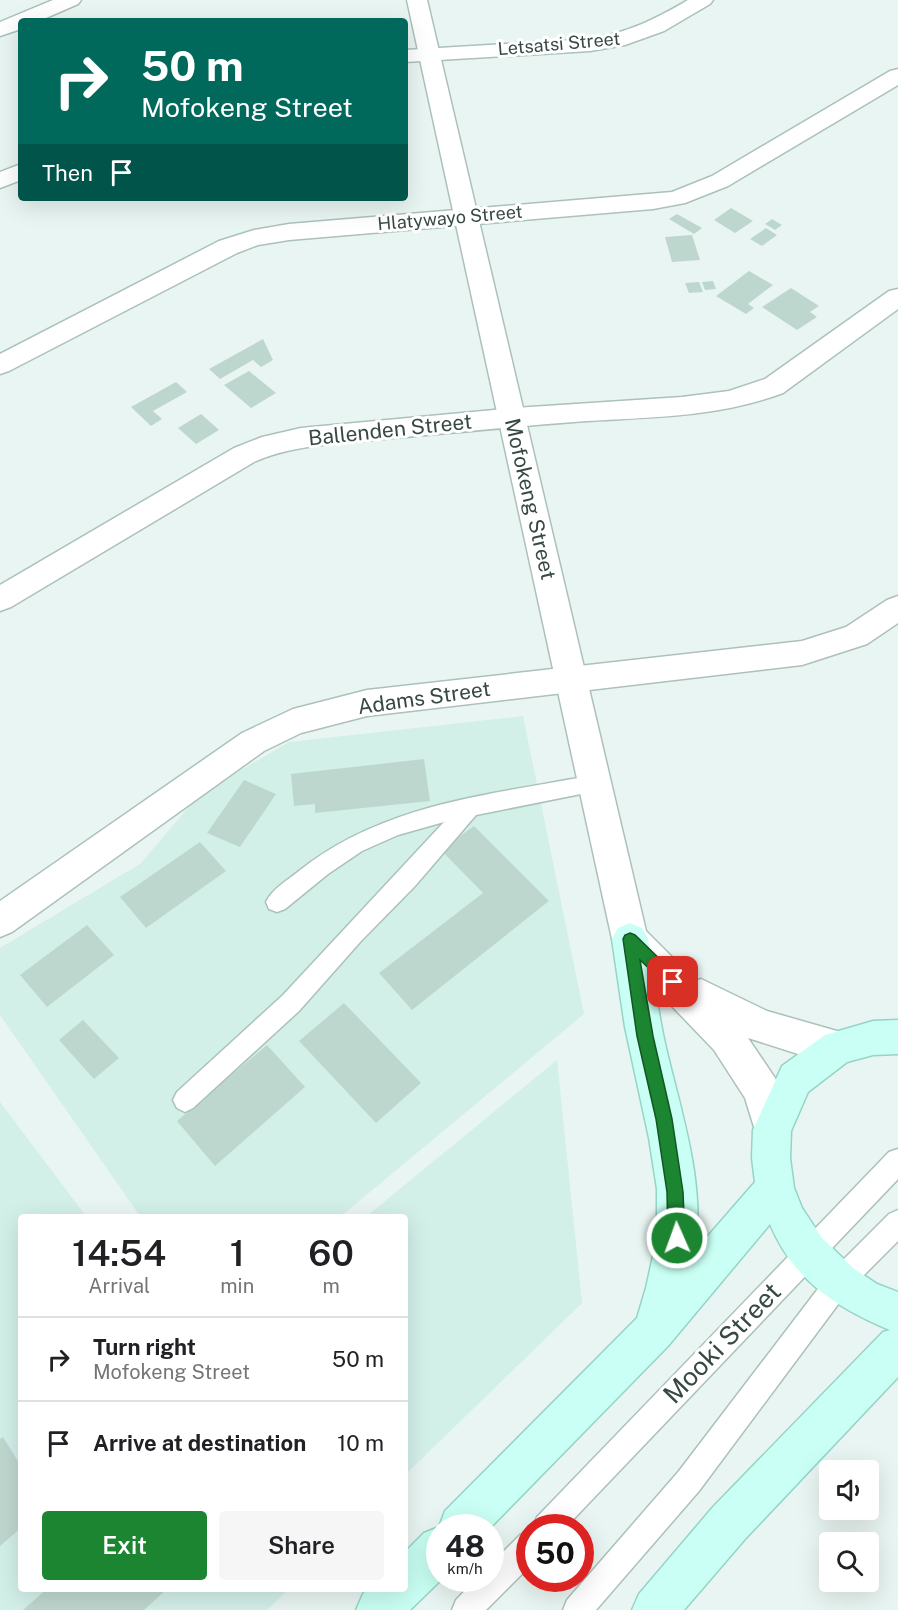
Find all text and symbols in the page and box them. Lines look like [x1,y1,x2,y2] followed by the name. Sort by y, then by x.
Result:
[497,28,621,59] street label: Letsatsi Street
[141,41,244,90] text: 50 m
[42,42,120,120] icon: right
[141,91,353,123] text: Mofokeng Street
[105,156,138,189] icon: arrive
[42,160,93,186] text: Then
[377,201,523,234] street label: Hlatywayo Street
[307,408,473,451] street label: Ballenden Street
[500,416,561,582] street label: Mofokeng Street
[356,676,492,719] street label: Adams Street
[647,956,698,1007] pin
[656,965,689,998] icon: arrive
[645,1206,709,1270] position arrow
[72,1232,166,1274] text: 14:54
[230,1232,245,1274] text: 1
[308,1232,354,1274] text: 60
[88,1274,150,1298] text: Arrival
[220,1274,254,1298] text: min
[322,1274,340,1298] text: m
[656,1276,787,1409] street label: Mooki Street
[93,1334,196,1360] text: Turn right
[42,1343,75,1376] icon: right
[332,1346,384,1372] text: 50 m
[93,1360,250,1384] text: Mofokeng Street
[42,1427,75,1460] icon: arrive
[93,1430,306,1456] text: Arrive at destination
[337,1430,384,1456] text: 10 m
[819,1460,879,1592] map controls
[819,1460,879,1520] button: sound
[42,1511,207,1580] button: Exit
[219,1511,384,1580] button: Share
[516,1514,594,1592] speed limit sign: 50
[445,1528,485,1564] text: 48
[819,1532,879,1592] button: search
[447,1560,483,1577] text: km/h

